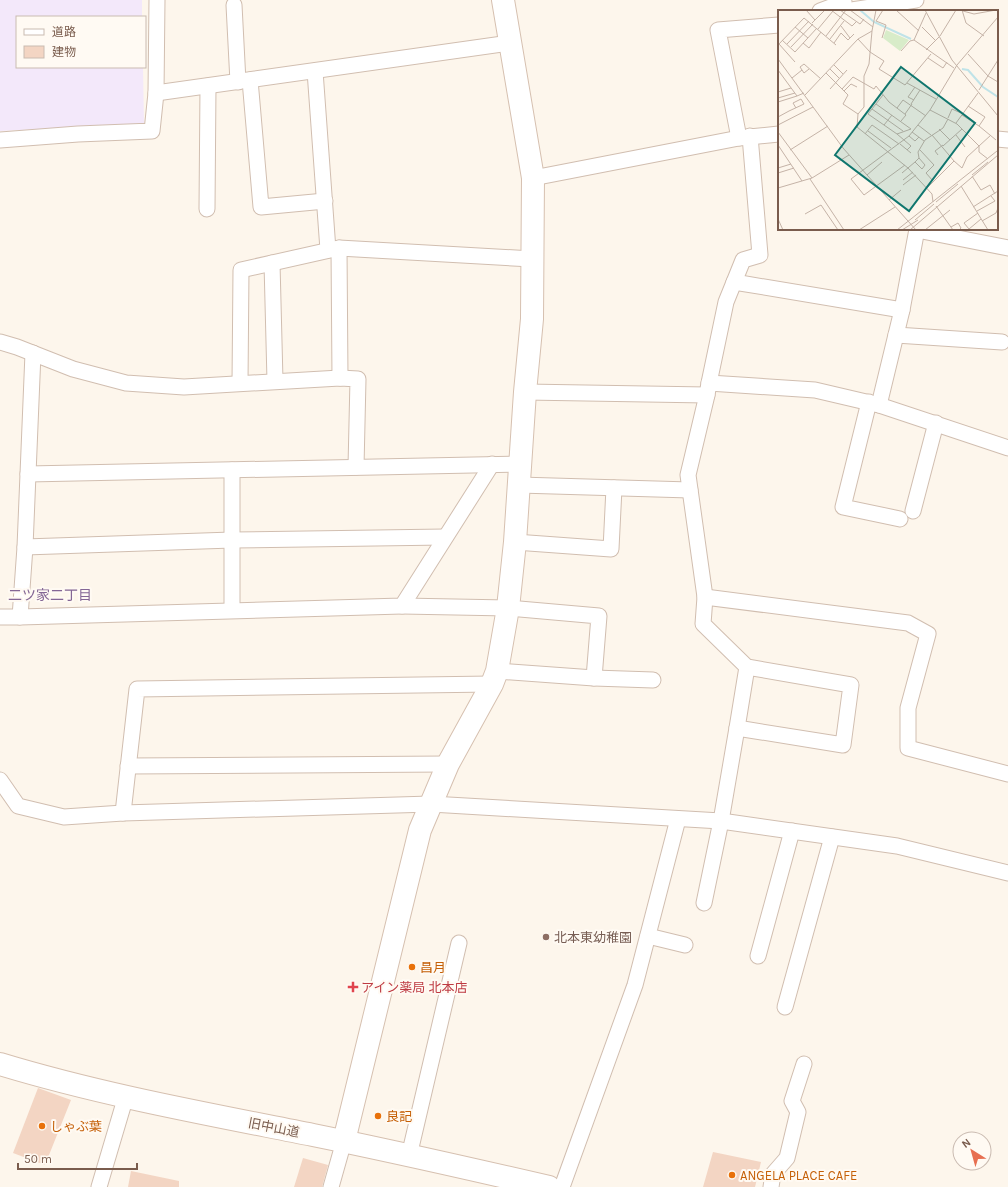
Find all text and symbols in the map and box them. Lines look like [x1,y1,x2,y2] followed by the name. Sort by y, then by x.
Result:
[778,10,998,230] inset map
[16,16,146,68] legend
[52,25,76,39] text: 道路
[52,45,76,59] text: 建物
[8,587,92,604] district label: 二ツ家二丁目
[554,930,632,945] place label: 北本東幼稚園
[541,932,551,942] marker: 北本東幼稚園
[420,960,446,975] place label: 昌月
[407,962,417,972] marker: 昌月
[361,980,467,995] place label: アイン薬局 北本店
[348,982,358,992] marker: アイン薬局 北本店
[386,1109,412,1124] place label: 良記
[373,1111,383,1121] marker: 良記
[247,1115,301,1140] street label: 旧中山道
[50,1119,102,1134] place label: しゃぶ葉
[37,1121,47,1131] marker: しゃぶ葉
[952,1131,992,1171] north arrow
[959,1136,973,1151] text: N
[18,1145,137,1171] scale bar
[24,1152,52,1166] text: 50 m
[740,1168,857,1183] place label: ANGELA PLACE CAFE
[727,1170,737,1180] marker: ANGELA PLACE CAFE

